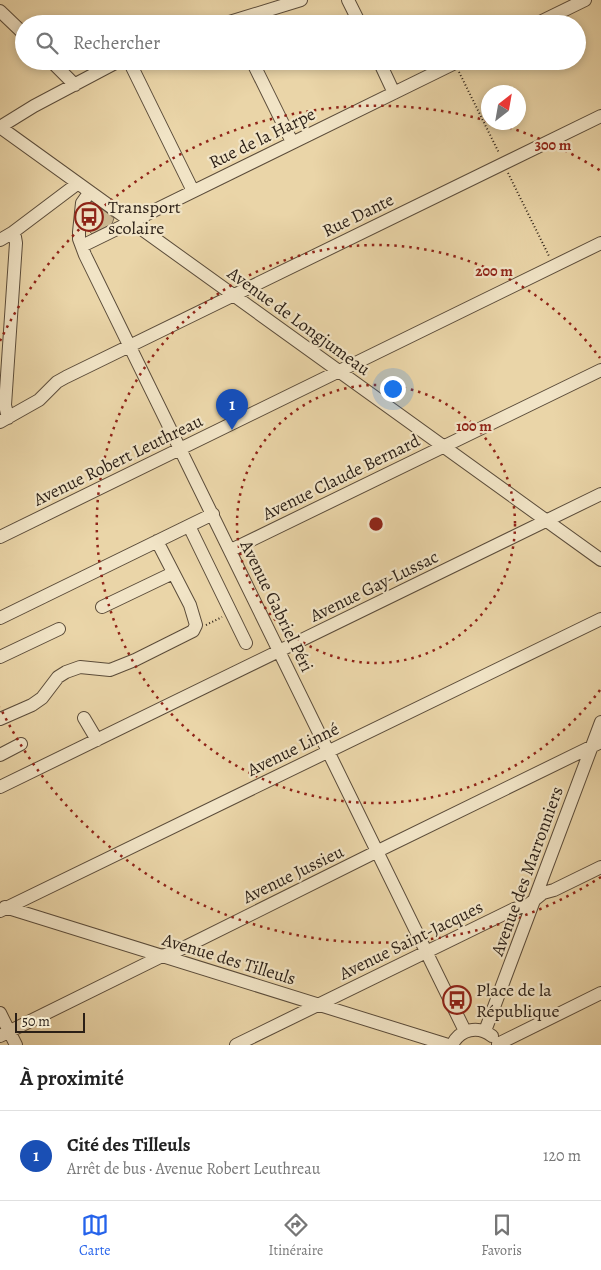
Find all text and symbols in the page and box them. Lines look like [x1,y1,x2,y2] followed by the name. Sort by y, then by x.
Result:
[15,15,586,70] search box
[33,29,61,57] icon: search
[73,30,160,56] text: Rechercher
[481,85,526,130] north arrow
[205,102,319,174] street label: Rue de la Harpe
[535,135,572,155] text: 300 m
[318,187,398,243] street label: Rue Dante
[108,195,181,240] place label: Transport scolaire
[74,202,104,232] bus stop icon: Transport scolaire
[222,260,375,381] street label: Avenue de Longjumeau
[475,261,513,281] text: 200 m
[380,376,406,402] your location
[216,389,248,430] pin: 1
[28,408,207,512] street label: Avenue Robert Leuthreau
[456,416,492,436] text: 100 m
[257,428,424,526] street label: Avenue Claude Bernard
[367,515,385,533] centre of rings
[234,535,319,676] street label: Avenue Gabriel Péri
[305,544,442,628] street label: Avenue Gay-Lussac
[242,716,343,782] street label: Avenue Linné
[485,783,569,960] street label: Avenue des Marronniers
[238,839,348,909] street label: Avenue Jussieu
[334,895,487,986] street label: Avenue Saint-Jacques
[158,927,299,991] street label: Avenue des Tilleuls
[476,978,559,1023] place label: Place de la République
[442,985,472,1015] bus stop icon: Place de la République
[15,1010,85,1033] scale bar
[22,1012,50,1031] text: 50 m
[20,1064,124,1092] text: À proximité
[67,1132,190,1158] text: Cité des Tilleuls
[33,1145,39,1167] text: 1
[543,1145,581,1167] text: 120 m
[67,1158,320,1180] text: Arrêt de bus · Avenue Robert Leuthreau
[79,1211,111,1260] tab: Carte
[269,1211,323,1260] tab: Itinéraire
[481,1211,522,1260] tab: Favoris

